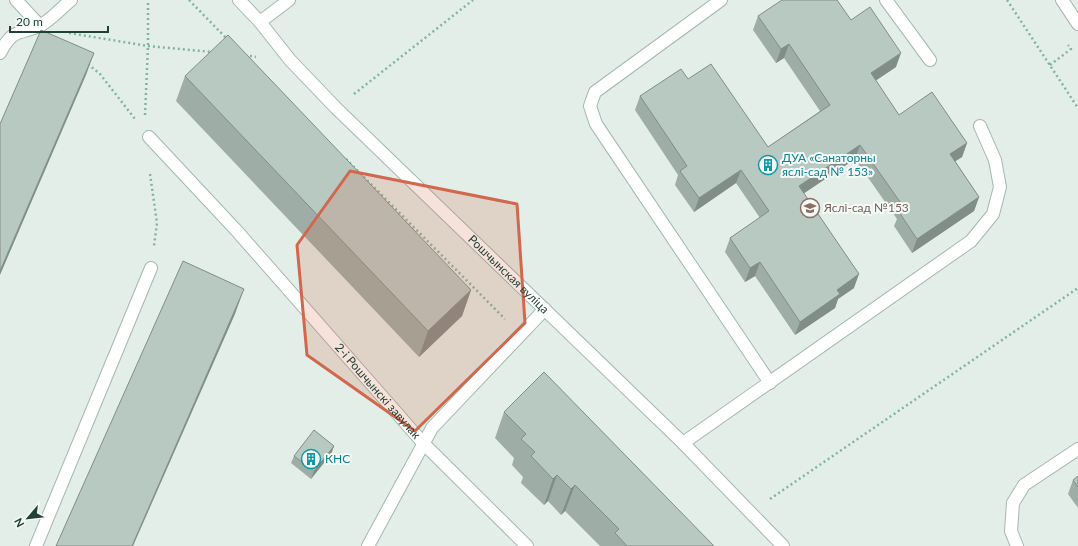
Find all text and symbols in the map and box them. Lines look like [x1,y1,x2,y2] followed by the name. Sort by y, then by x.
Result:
[10,8,108,34] scale bar
[16,14,43,29] text: 20 m
[782,150,876,179] place label: ДУА «Санаторны яслі-сад № 153»
[757,154,779,176] building icon: ДУА «Санаторны яслі-сад № 153»
[799,197,821,219] school or university icon: Яслі-сад №153
[823,200,909,215] place label: Яслі-сад №153
[465,232,552,317] street label: Рошчынская вуліца
[332,340,425,443] street label: 2-і Рошчынскі завулак
[300,448,322,470] building icon: КНС
[325,451,350,466] place label: КНС
[8,498,48,538] north arrow
[11,516,26,530] text: N

